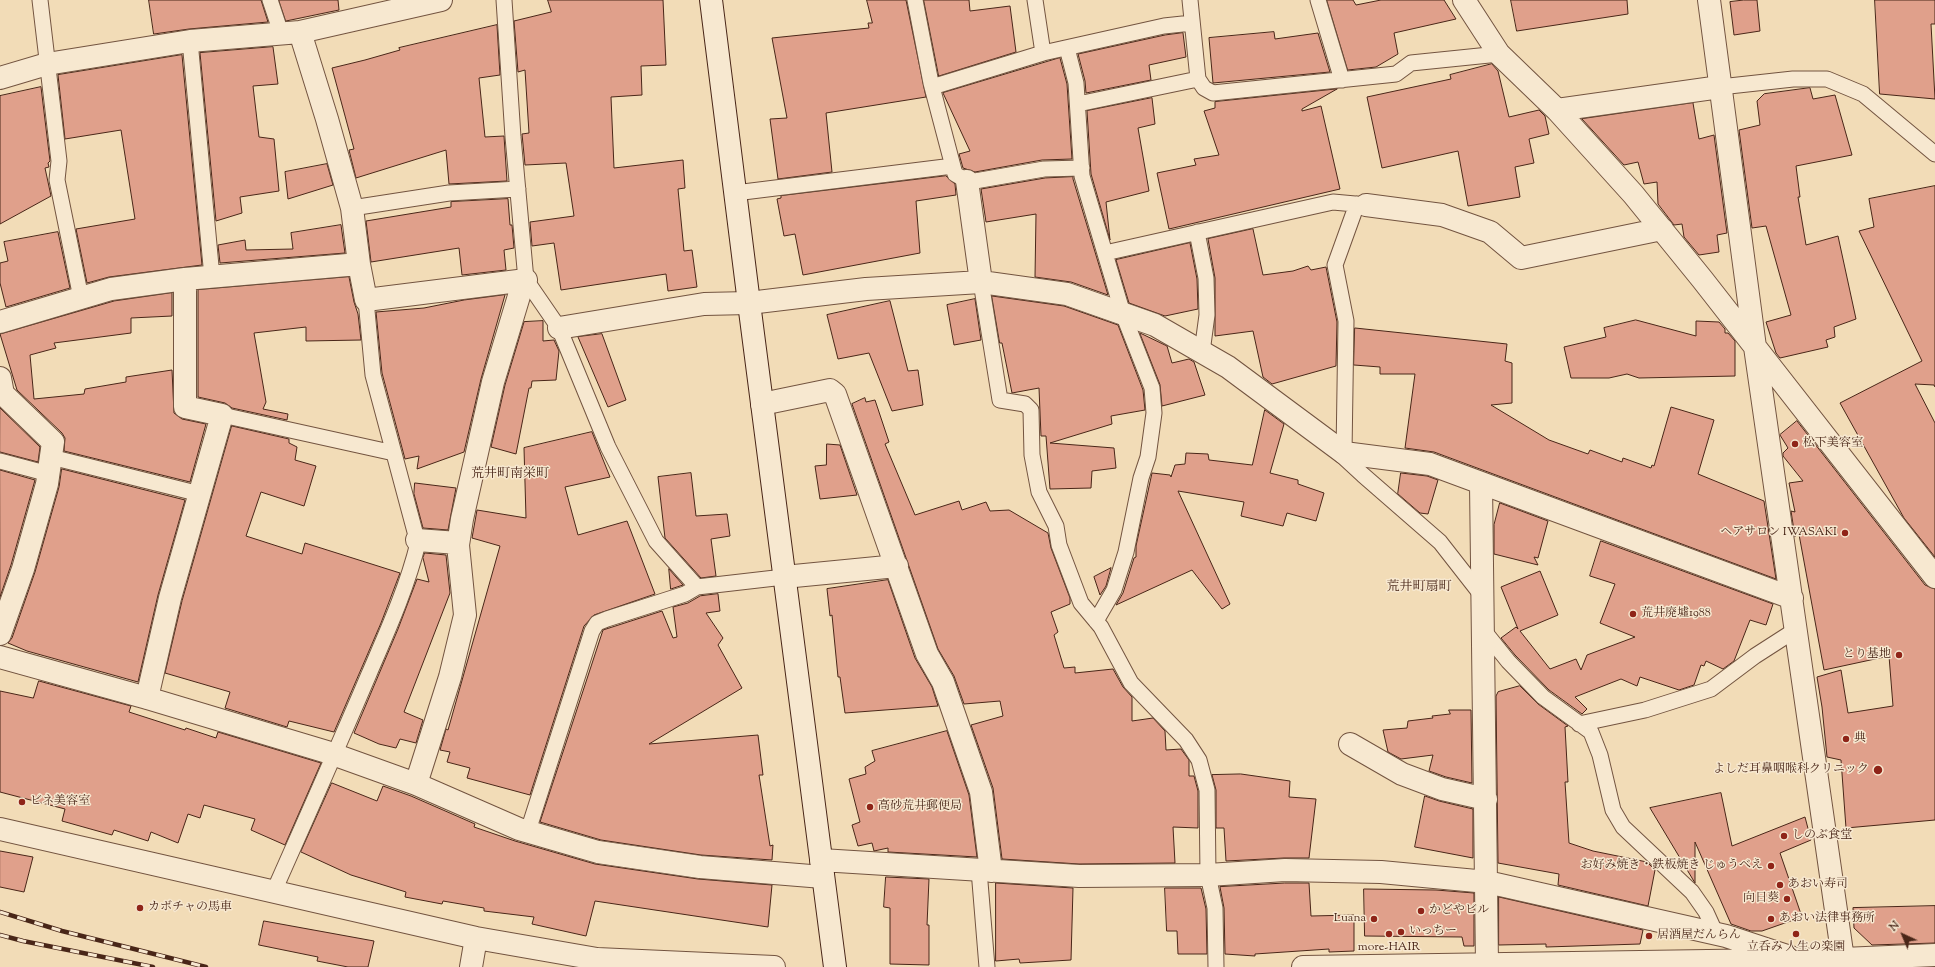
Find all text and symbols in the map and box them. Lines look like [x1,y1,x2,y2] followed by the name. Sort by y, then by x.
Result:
[1803,437,1863,451] place label: 松下美容室
[1790,439,1800,449] marker: 松下美容室
[471,467,549,483] district label: 荒井町南栄町
[1720,526,1837,540] place label: ヘアサロン IWASAKI
[1840,528,1850,538] marker: ヘアサロン IWASAKI
[1387,580,1451,596] district label: 荒井町扇町
[1641,607,1711,621] place label: 荒井廃墟1988
[1628,609,1638,619] marker: 荒井廃墟1988
[1843,648,1891,662] place label: とり基地
[1894,650,1904,660] marker: とり基地
[1854,732,1866,746] place label: 典
[1841,734,1851,744] marker: 典
[1713,763,1869,777] place label: よしだ耳鼻咽喉科クリニック
[1872,764,1884,776] marker: よしだ耳鼻咽喉科クリニック
[30,795,90,809] place label: ビネ美容室
[17,797,27,807] marker: ビネ美容室
[878,800,962,814] place label: 高砂荒井郵便局
[865,802,875,812] marker: 高砂荒井郵便局
[1792,829,1852,843] place label: しのぶ食堂
[1779,831,1789,841] marker: しのぶ食堂
[1580,859,1763,873] place label: お好み焼き・鉄板焼き じゅうべえ
[1766,861,1776,871] marker: お好み焼き・鉄板焼き じゅうべえ
[1788,878,1848,892] place label: あおい寿司
[1775,880,1785,890] marker: あおい寿司
[1743,892,1779,906] place label: 向日葵
[1782,894,1792,904] marker: 向日葵
[148,901,232,915] place label: カボチャの馬車
[135,903,145,913] marker: カボチャの馬車
[1429,904,1489,918] place label: かどやビル
[1416,906,1426,916] marker: かどやビル
[1334,912,1366,926] place label: Luana
[1779,912,1875,926] place label: あおい法律事務所
[1369,914,1379,924] marker: Luana
[1766,914,1776,924] marker: あおい法律事務所
[1883,915,1923,955] north arrow
[1886,918,1903,935] text: N
[1409,925,1457,939] place label: いっちー
[1396,927,1406,937] marker: いっちー
[1384,929,1394,939] marker: more-HAIR
[1657,929,1741,943] place label: 居酒屋だんらん
[1791,929,1801,939] marker: 立呑み 人生の楽園
[1644,931,1654,941] marker: 居酒屋だんらん
[1358,941,1420,955] place label: more-HAIR
[1747,941,1845,955] place label: 立呑み 人生の楽園

